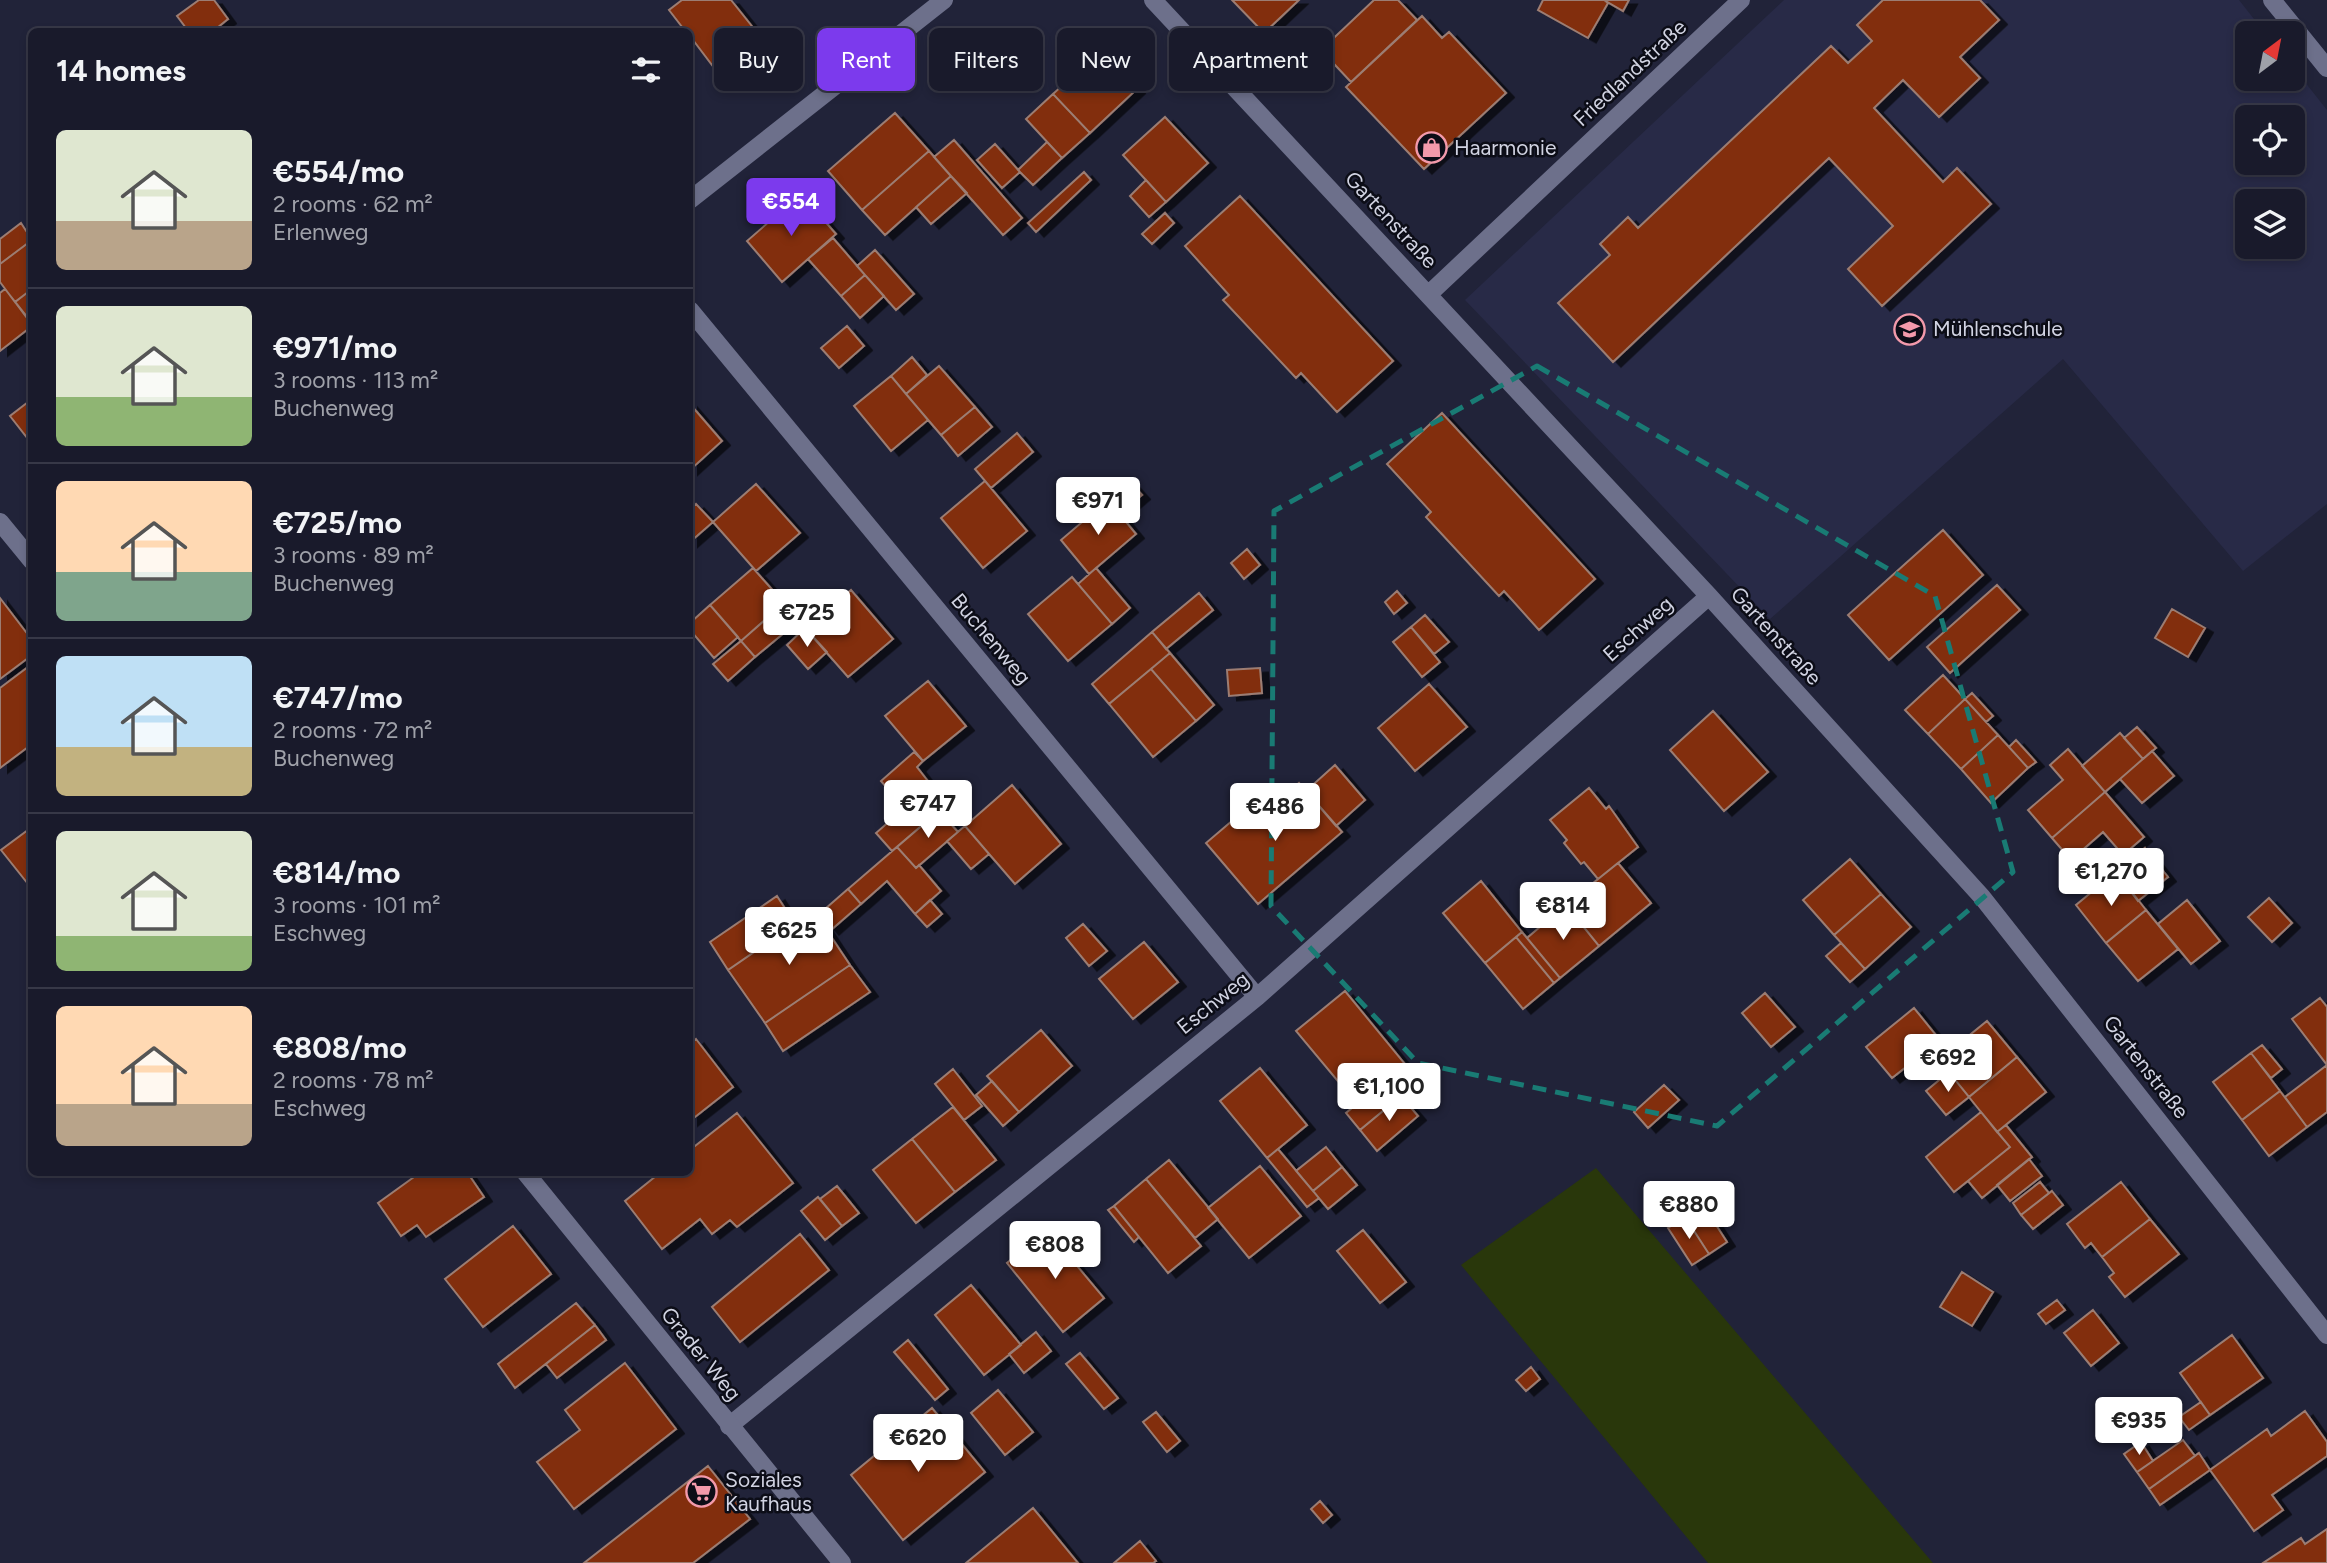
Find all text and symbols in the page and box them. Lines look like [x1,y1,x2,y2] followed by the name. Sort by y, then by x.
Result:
[1568,14,1691,131] street label: Friedlandstraße
[2235,21,2305,91] north arrow
[2235,21,2305,259] map controls
[714,28,803,91] chip: Buy
[817,28,915,91] chip: Rent
[929,28,1043,91] chip: Filters
[1057,28,1155,91] chip: New
[1169,28,1333,91] chip: Apartment
[627,51,665,89] icon: filters
[56,52,186,89] text: 14 homes
[2235,105,2305,175] button: locate
[1414,131,1448,165] shop icon: Haarmonie
[1454,135,1556,160] place label: Haarmonie
[273,153,404,190] text: €554/mo
[112,158,196,242] icon: home
[1340,166,1443,273] street label: Gartenstraße
[750,178,832,238] pin: €554
[762,187,820,215] text: €554
[2235,189,2305,259] button: layers
[273,190,433,218] text: 2 rooms · 62 m²
[273,218,369,246] text: Erlenweg
[1893,312,1927,346] school or university icon: Mühlenschule
[1933,316,2063,341] place label: Mühlenschule
[273,329,397,366] text: €971/mo
[112,334,196,418] icon: home
[273,366,438,394] text: 3 rooms · 113 m²
[273,394,394,422] text: Buchenweg
[1057,477,1139,537] pin: €971
[1072,486,1124,514] text: €971
[273,504,402,541] text: €725/mo
[112,509,196,593] icon: home
[273,541,434,569] text: 3 rooms · 89 m²
[273,569,394,597] text: Buchenweg
[1726,581,1827,690] street label: Gartenstraße
[946,588,1037,689] street label: Buchenweg
[766,590,848,649] pin: €725
[1598,591,1678,666] street label: Eschweg
[779,598,835,626] text: €725
[273,679,403,716] text: €747/mo
[112,684,196,768] icon: home
[273,716,432,744] text: 2 rooms · 72 m²
[273,744,394,772] text: Buchenweg
[887,780,969,840] pin: €747
[1234,784,1316,843] pin: €486
[900,789,956,817] text: €747
[1246,792,1304,820] text: €486
[2054,848,2168,908] pin: €1,270
[273,854,400,891] text: €814/mo
[2075,857,2147,885] text: €1,270
[112,859,196,943] icon: home
[1522,883,1604,942] pin: €814
[273,891,440,919] text: 3 rooms · 101 m²
[1536,891,1590,919] text: €814
[748,908,830,967] pin: €625
[761,916,817,944] text: €625
[273,919,366,947] text: Eschweg
[1172,966,1254,1039] street label: Eschweg
[2098,1010,2194,1123] street label: Gartenstraße
[273,1029,407,1066] text: €808/mo
[112,1034,196,1118] icon: home
[1907,1034,1989,1094] pin: €692
[1920,1043,1976,1071] text: €692
[1332,1064,1446,1123] pin: €1,100
[273,1066,434,1094] text: 2 rooms · 78 m²
[1353,1072,1425,1100] text: €1,100
[273,1094,366,1122] text: Eschweg
[1648,1182,1730,1241] pin: €880
[1659,1190,1719,1218] text: €880
[1014,1222,1096,1281] pin: €808
[1025,1230,1085,1258] text: €808
[656,1302,747,1405] street label: Grader Weg
[2098,1398,2180,1457] pin: €935
[2111,1406,2167,1434] text: €935
[877,1414,959,1474] pin: €620
[889,1423,947,1451] text: €620
[725,1467,812,1516] place label: Soziales Kaufhaus
[685,1475,719,1509] supermarket icon: Soziales Kaufhaus

